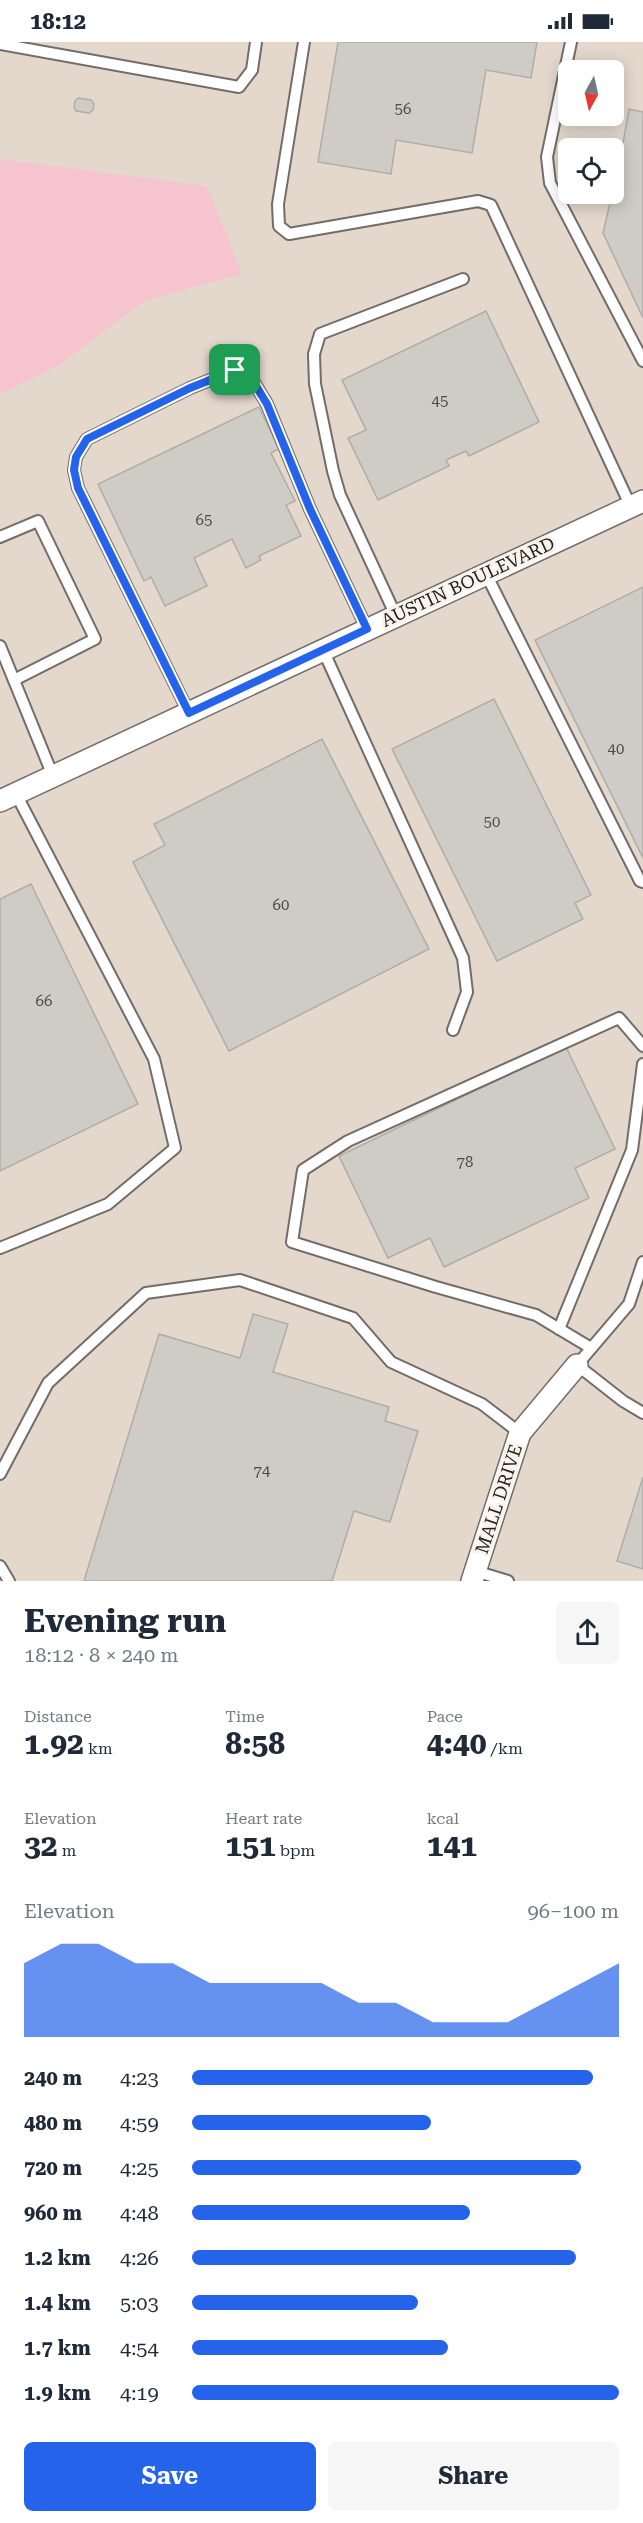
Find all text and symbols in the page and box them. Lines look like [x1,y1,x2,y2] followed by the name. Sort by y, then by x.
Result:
[30,9,86,34] text: 18:12
[558,60,624,126] north arrow
[558,60,624,204] map controls
[395,100,411,118] house number: 56
[558,138,624,204] button: locate
[209,344,260,395] pin
[218,353,251,386] icon: arrive
[432,392,448,410] house number: 45
[196,511,212,529] house number: 65
[378,532,558,631] street label: AUSTIN BOULEVARD
[608,740,624,758] house number: 40
[484,813,500,831] house number: 50
[273,896,289,914] house number: 60
[36,992,52,1010] house number: 66
[457,1153,473,1171] house number: 78
[471,1441,526,1556] street label: MALL DRIVE
[254,1462,271,1480] house number: 74
[24,1601,226,1640] text: Evening run
[556,1601,619,1664] button: share
[24,1643,179,1667] text: 18:12 · 8 × 240 m
[24,1707,92,1726] text: Distance
[225,1707,265,1726] text: Time
[427,1707,463,1726] text: Pace
[24,1726,84,1761] text: 1.92
[225,1726,285,1761] text: 8:58
[427,1726,486,1761] text: 4:40
[84,1739,113,1758] text: km
[486,1739,523,1758] text: /km
[24,1809,97,1828] text: Elevation
[225,1809,302,1828] text: Heart rate
[427,1809,459,1828] text: kcal
[24,1828,58,1863] text: 32
[225,1828,276,1863] text: 151
[427,1828,477,1863] text: 141
[58,1841,76,1860] text: m
[276,1841,315,1860] text: bpm
[24,1899,115,1923] text: Elevation
[528,1899,619,1923] text: 96–100 m
[24,2066,82,2090] text: 240 m
[120,2066,159,2090] text: 4:23
[24,2111,82,2135] text: 480 m
[120,2111,159,2135] text: 4:59
[24,2156,82,2180] text: 720 m
[120,2156,159,2180] text: 4:25
[24,2201,82,2225] text: 960 m
[120,2201,159,2225] text: 4:48
[24,2246,91,2270] text: 1.2 km
[120,2246,159,2270] text: 4:26
[24,2291,91,2315] text: 1.4 km
[120,2291,159,2315] text: 5:03
[24,2336,91,2360] text: 1.7 km
[120,2336,159,2360] text: 4:54
[24,2381,91,2405] text: 1.9 km
[120,2381,159,2405] text: 4:19
[24,2442,316,2511] button: Save
[328,2442,619,2511] button: Share

